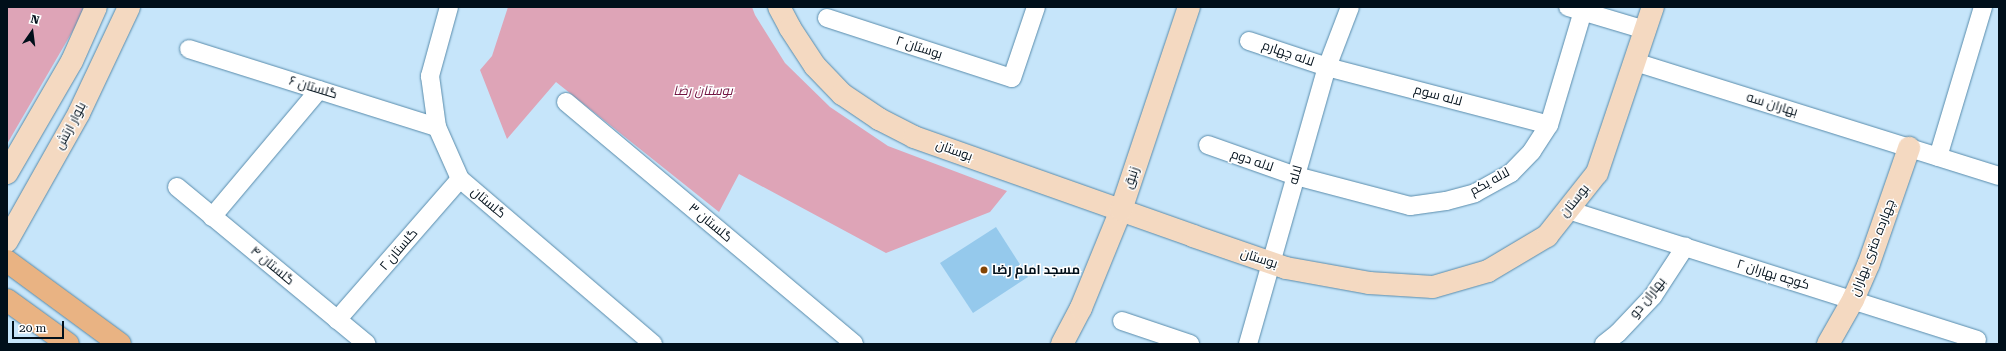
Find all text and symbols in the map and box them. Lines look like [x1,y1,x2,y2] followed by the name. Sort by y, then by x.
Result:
[12,12,52,52] north arrow
[29,13,41,27] text: N
[894,33,944,63] street label: بوستان ۲
[1260,38,1316,70] street label: لاله چهارم
[287,73,339,103] street label: گلستان ۶
[1412,82,1464,110] street label: لاله سوم
[673,83,733,99] park label: بوستان رضا
[1744,90,1800,120] street label: بهاران سه
[52,99,90,153] street label: بلوار ارتش
[933,137,975,165] street label: بوستان
[1229,146,1275,176] street label: لاله دوم
[1286,163,1306,187] street label: لاله
[1121,165,1143,191] street label: زنبق
[1467,165,1513,199] street label: لاله یکم
[1557,181,1593,221] street label: بوستان
[468,184,508,222] street label: گلستان
[1847,197,1899,299] street label: چهارده متری بهاران
[685,200,735,246] street label: گلستان ۳
[377,226,421,274] street label: گلستان ۲
[247,243,297,289] street label: گلستان ۴
[1238,246,1280,272] street label: بوستان
[1735,257,1811,293] street label: کوچه بهاران ۲
[992,262,1080,278] place label: مسجد امام رضا
[979,265,989,275] marker: مسجد امام رضا
[1627,274,1669,322] street label: بهاران دو
[14,313,66,339] scale bar
[19,321,46,335] text: 20 m

